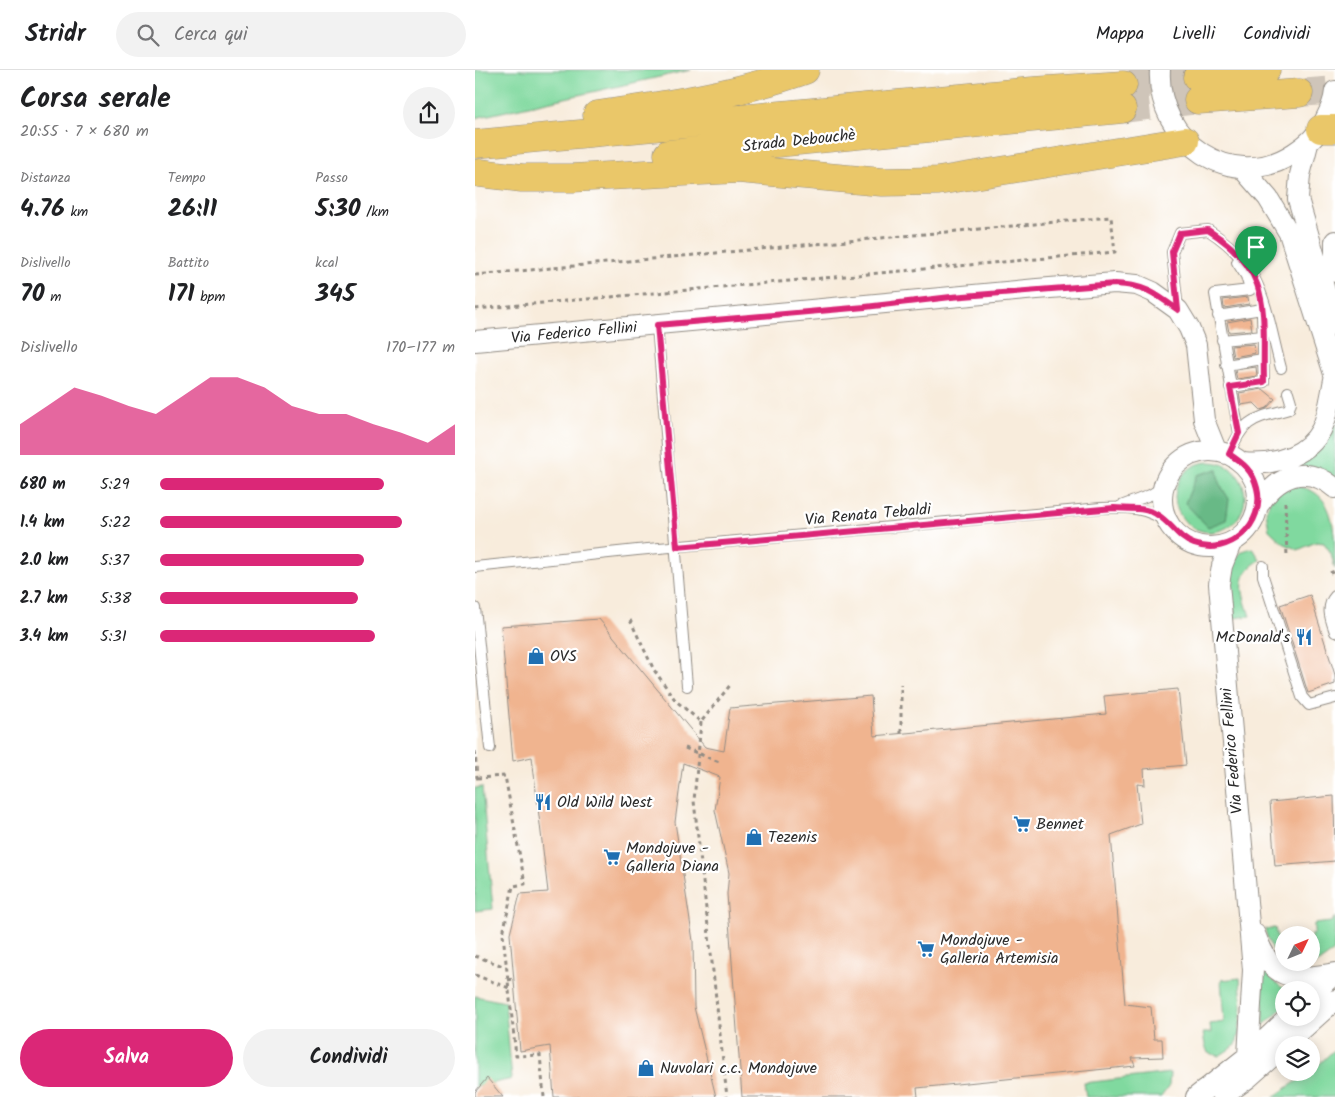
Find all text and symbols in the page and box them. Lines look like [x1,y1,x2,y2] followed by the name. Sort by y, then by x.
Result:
[116,12,466,57] search box
[25,15,86,54] text: Stridr
[174,20,248,50] text: Cerca qui
[1096,20,1144,49] text: Mappa
[1172,20,1215,49] text: Livelli
[1243,20,1310,49] text: Condividi
[134,21,162,49] icon: search
[20,77,171,122] text: Corsa serale
[403,87,455,139] button: share
[20,119,149,144] text: 20:55 · 7 × 680 m
[742,123,856,159] street label: Strada Debouchè
[20,167,71,189] text: Distanza
[168,167,206,189] text: Tempo
[315,167,348,189] text: Passo
[20,189,65,229] text: 4.76
[168,189,217,229] text: 26:11
[315,189,361,229] text: 5:30
[65,201,88,223] text: km
[361,201,389,223] text: /km
[1235,226,1277,277] pin
[1242,233,1270,261] icon: arrive
[20,252,71,274] text: Dislivello
[168,252,209,274] text: Battito
[315,252,338,274] text: kcal
[20,274,45,314] text: 70
[168,274,195,314] text: 171
[315,274,355,314] text: 345
[45,286,61,308] text: m
[195,286,225,308] text: bpm
[510,315,639,351] street label: Via Federico Fellini
[20,335,78,360] text: Dislivello
[386,335,455,360] text: 170–177 m
[20,472,66,497] text: 680 m
[100,472,130,497] text: 5:29
[804,497,933,533] street label: Via Renata Tebaldi
[20,510,65,535] text: 1.4 km
[100,510,131,535] text: 5:22
[20,548,68,573] text: 2.0 km
[100,548,129,573] text: 5:37
[20,586,68,611] text: 2.7 km
[100,586,131,611] text: 5:38
[20,624,68,649] text: 3.4 km
[100,624,127,649] text: 5:31
[1216,625,1290,650] place label: McDonald's
[1294,627,1314,647] restaurant icon: McDonald's
[550,644,577,669] place label: OVS
[526,646,546,666] shop icon: OVS
[1214,686,1250,815] street label: Via Federico Fellini
[557,790,653,815] place label: Old Wild West
[533,792,553,812] restaurant icon: Old Wild West
[1036,812,1085,837] place label: Bennet
[1012,814,1032,834] supermarket icon: Bennet
[768,825,817,850] place label: Tezenis
[744,827,764,847] shop icon: Tezenis
[626,836,719,879] place label: Mondojuve - Galleria Diana
[602,847,622,867] supermarket icon: Mondojuve - Galleria Diana
[1275,926,1320,971] north arrow
[1275,926,1320,1081] map controls
[940,928,1058,971] place label: Mondojuve - Galleria Artemisia
[916,939,936,959] supermarket icon: Mondojuve - Galleria Artemisia
[1275,981,1320,1026] button: locate
[20,1029,233,1087] button: Salva
[243,1029,455,1087] button: Condividi
[1275,1036,1320,1081] button: layers
[660,1056,817,1081] place label: Nuvolari c.c. Mondojuve
[636,1058,656,1078] shop icon: Nuvolari c.c. Mondojuve

